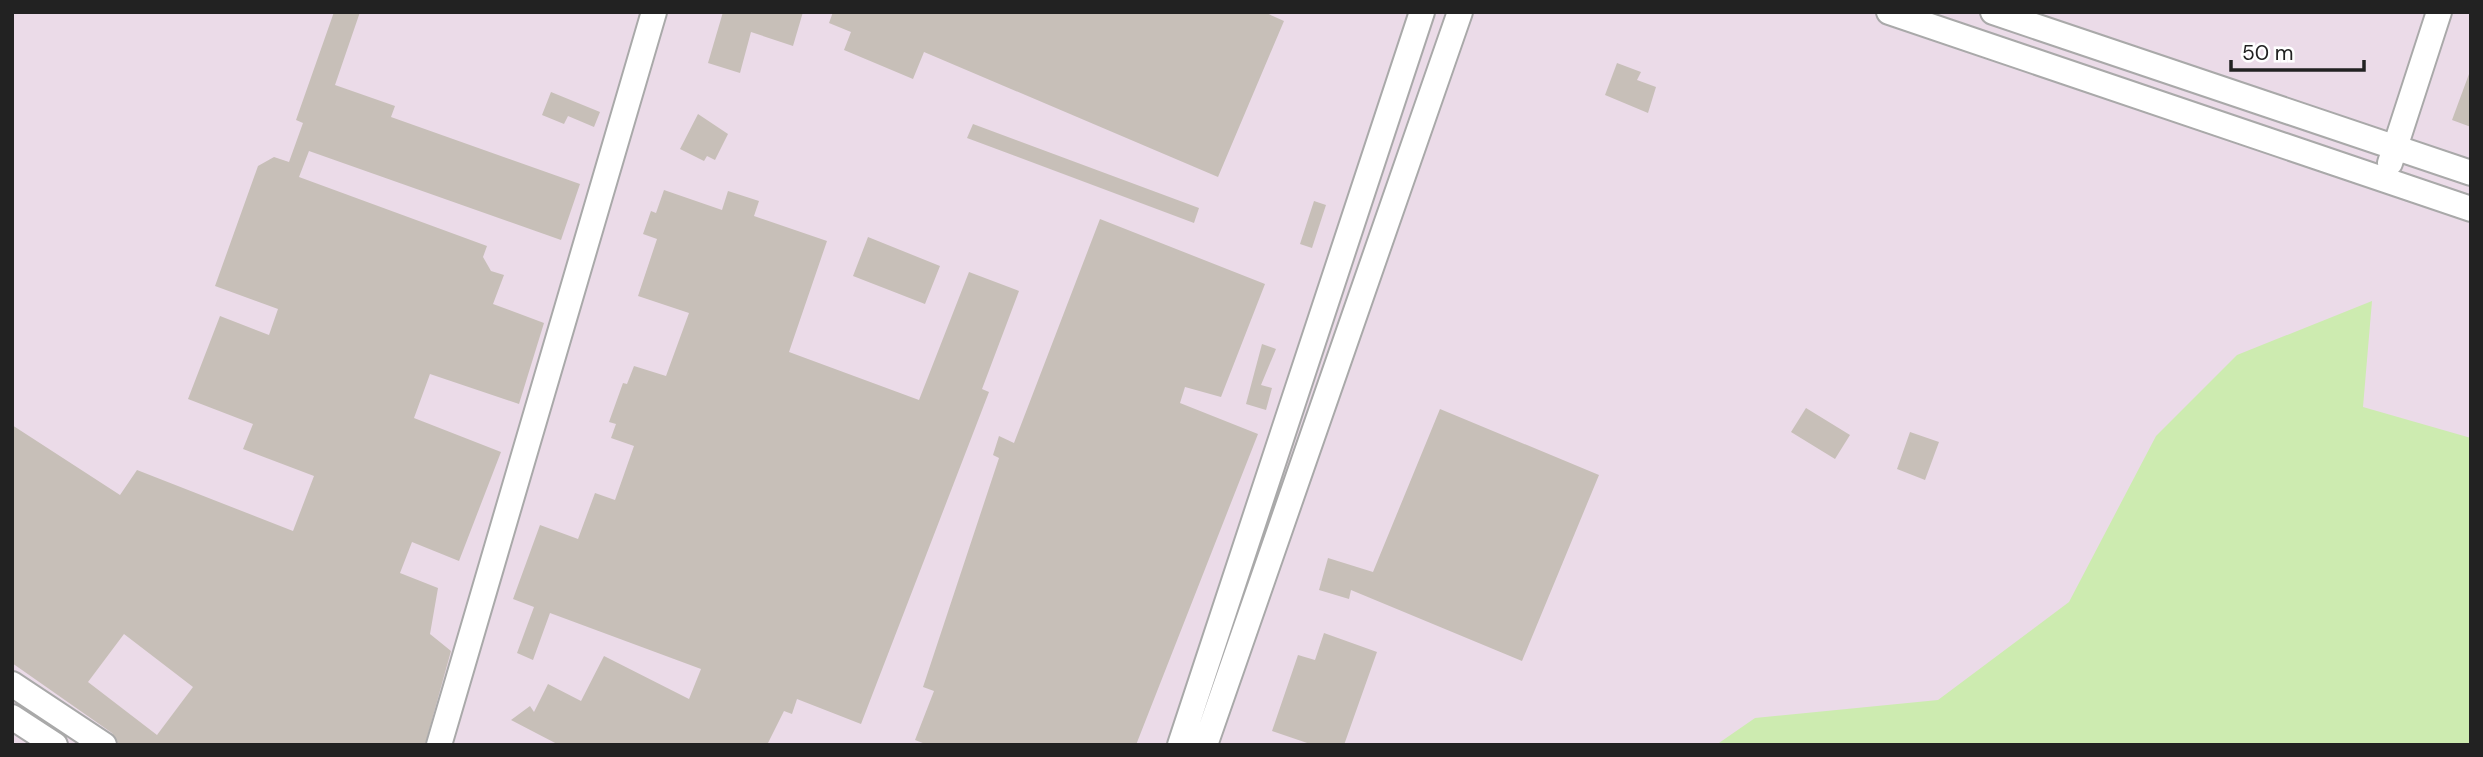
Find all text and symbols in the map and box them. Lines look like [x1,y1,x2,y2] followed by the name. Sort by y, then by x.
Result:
[2231,28,2364,72] scale bar
[2242,39,2293,67] text: 50 m

